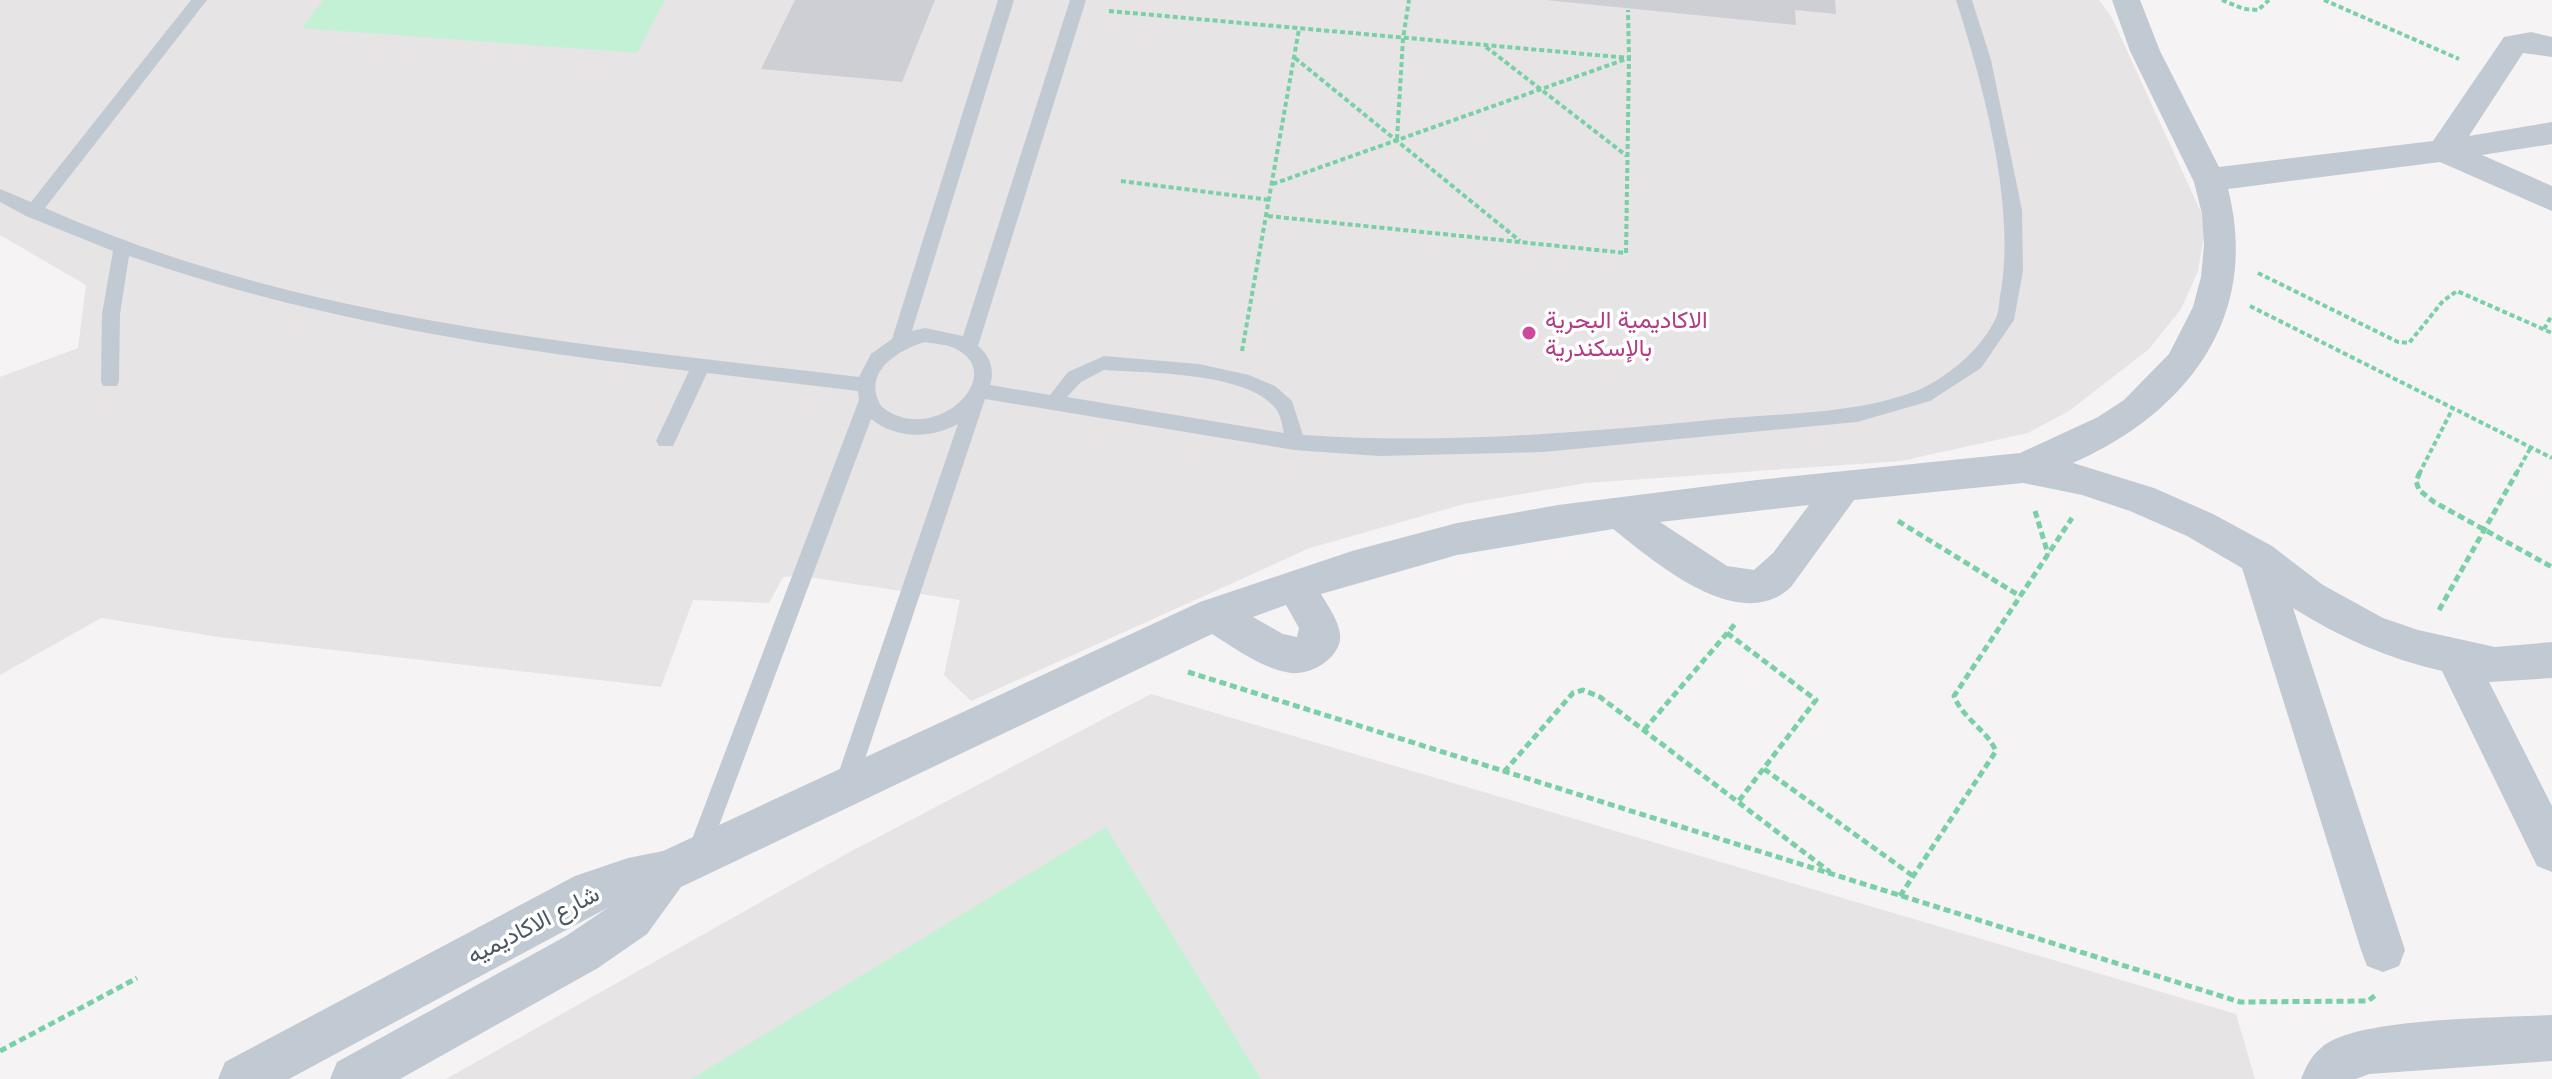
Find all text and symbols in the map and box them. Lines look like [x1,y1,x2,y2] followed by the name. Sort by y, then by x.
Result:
[1545,305,1707,363] place label: الاكاديمية البحرية بالإسكندرية
[1520,324,1538,342] marker: الاكاديمية البحرية بالإسكندرية
[462,878,605,971] street label: شارع الاكاديميه

